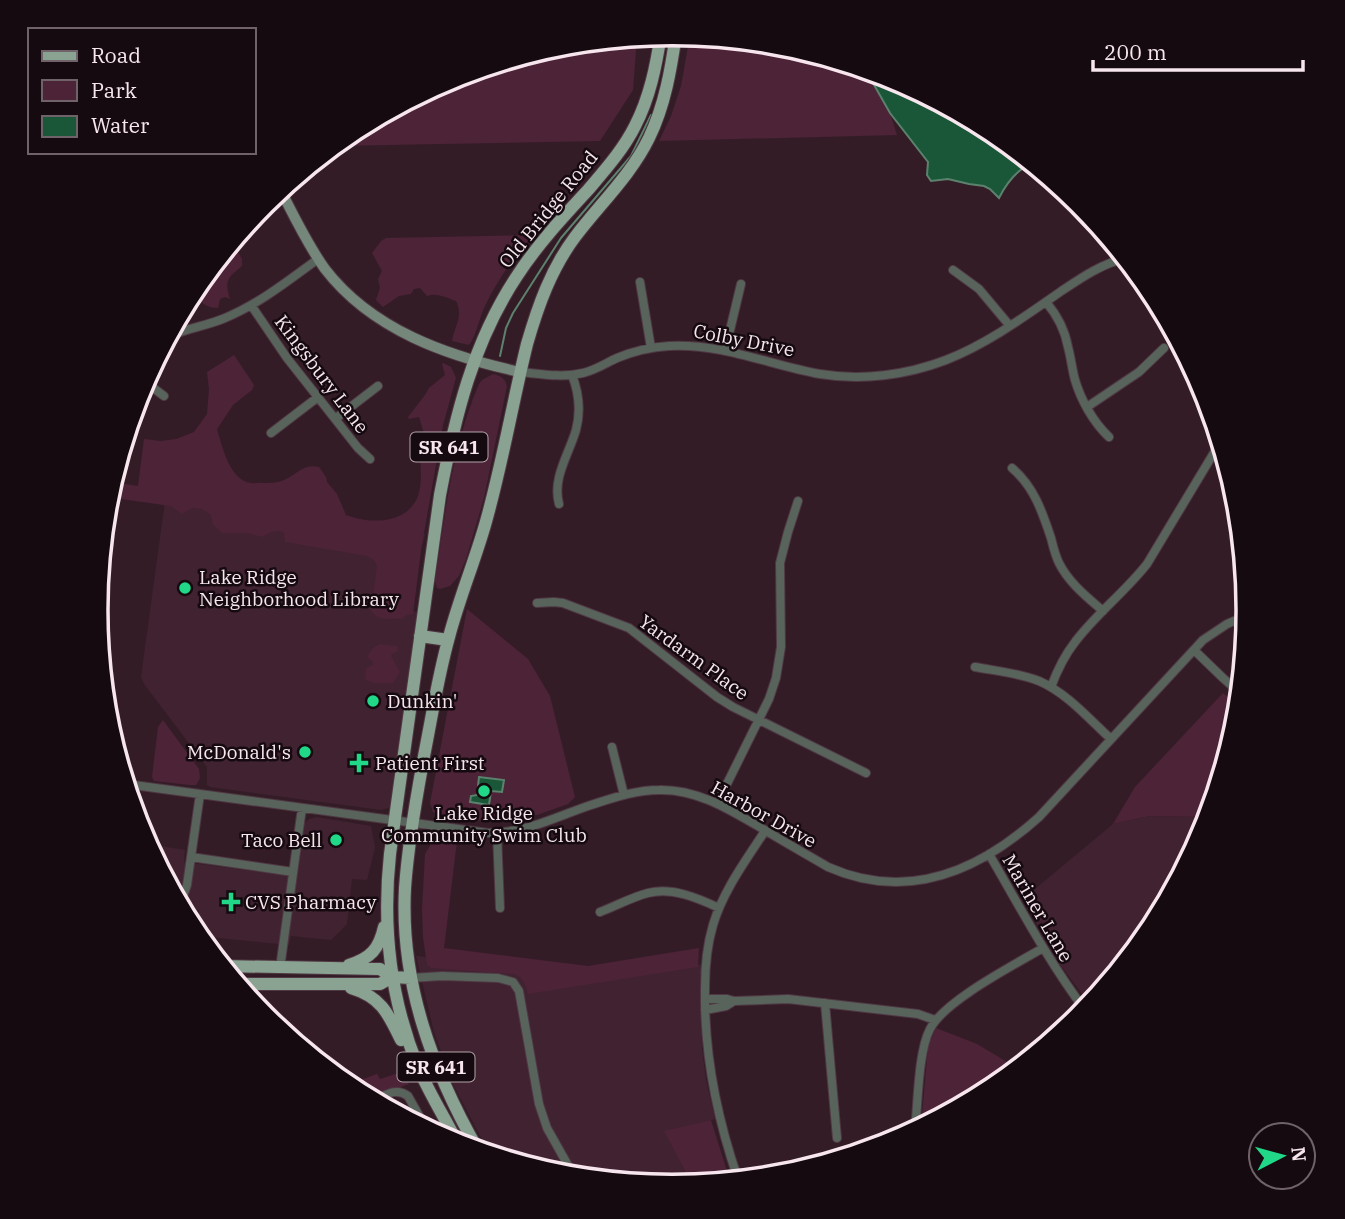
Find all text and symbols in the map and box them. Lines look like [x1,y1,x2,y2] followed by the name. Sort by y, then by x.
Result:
[28,28,256,154] legend
[1093,28,1303,72] scale bar
[1104,38,1167,66] text: 200 m
[91,41,141,69] text: Road
[91,76,138,104] text: Park
[91,111,150,139] text: Water
[493,145,603,273] street label: Old Bridge Road
[270,310,374,438] street label: Kingsbury Lane
[691,318,797,362] street label: Colby Drive
[410,432,488,462] road number: SR 641
[199,565,400,611] place label: Lake Ridge Neighborhood Library
[177,580,193,596] marker: Lake Ridge Neighborhood Library
[634,609,754,705] street label: Yardarm Place
[387,689,457,713] place label: Dunkin'
[365,693,381,709] marker: Dunkin'
[187,740,291,764] place label: McDonald's
[297,744,313,760] marker: McDonald's
[375,751,485,775] place label: Patient First
[349,753,369,773] marker: Patient First
[707,775,821,853] street label: Harbor Drive
[476,783,492,799] marker: Lake Ridge Community Swim Club
[381,801,587,847] place label: Lake Ridge Community Swim Club
[241,828,322,852] place label: Taco Bell
[328,832,344,848] marker: Taco Bell
[997,850,1079,966] street label: Mariner Lane
[245,890,377,914] place label: CVS Pharmacy
[223,894,239,910] marker: CVS Pharmacy
[398,1052,474,1082] road number: SR 641
[1247,1121,1317,1191] north arrow
[1286,1145,1312,1163] text: N

